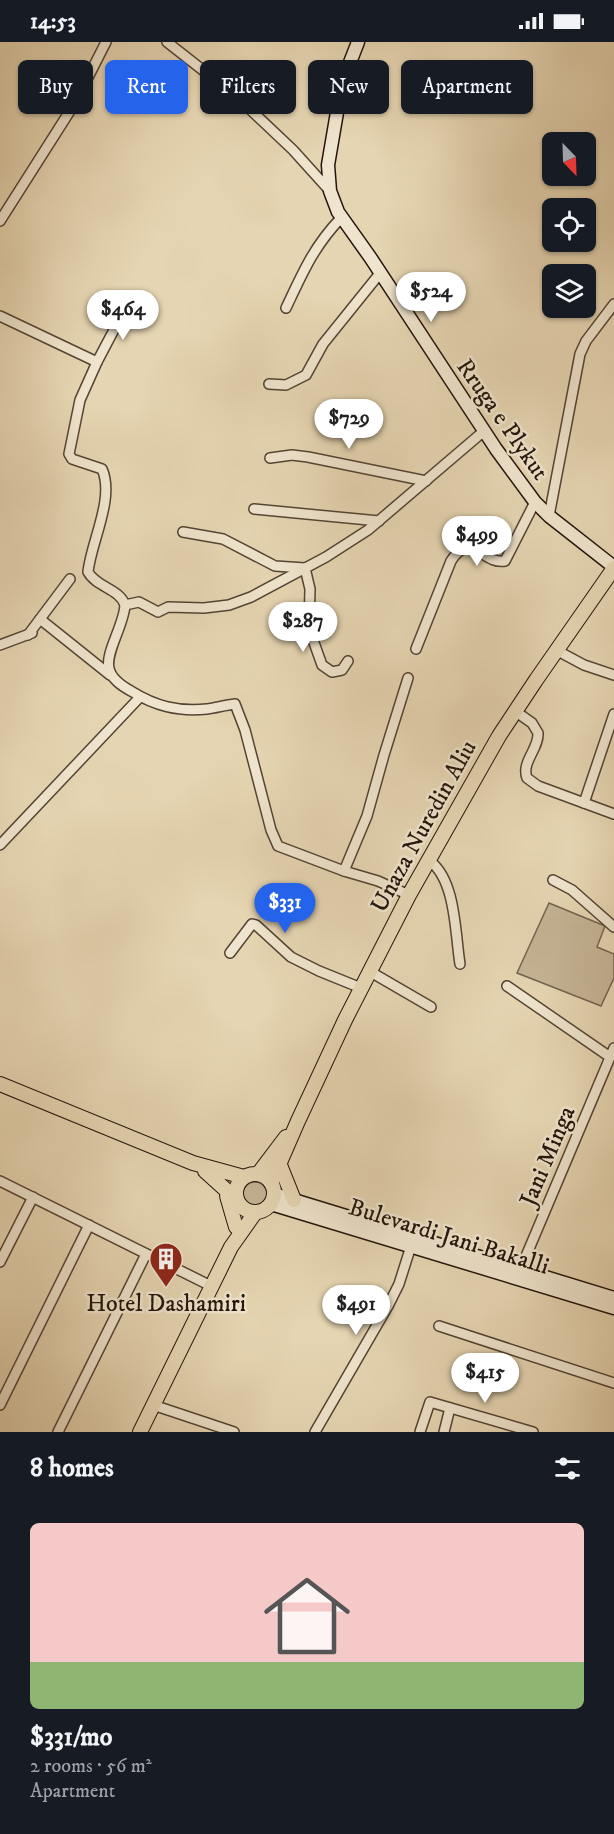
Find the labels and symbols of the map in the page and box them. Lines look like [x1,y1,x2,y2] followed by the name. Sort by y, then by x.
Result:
[542,132,596,186] north arrow
[395,272,467,323] pin: $524
[87,290,159,341] pin: $464
[449,353,555,486] street label: Rruga e Plykut
[313,399,385,450] pin: $729
[441,516,513,567] pin: $499
[267,602,339,653] pin: $287
[364,735,484,918] street label: Unaza Nuredin Aliu
[249,883,321,934] pin: $331
[513,1101,583,1213] street label: Jani Minga
[345,1192,553,1282] street label: Bulevardi Jani Bakalli
[148,1241,184,1288] building icon: Hotel Dashamiri
[320,1285,392,1336] pin: $491
[86,1289,246,1319] place label: Hotel Dashamiri
[449,1353,521,1404] pin: $415

